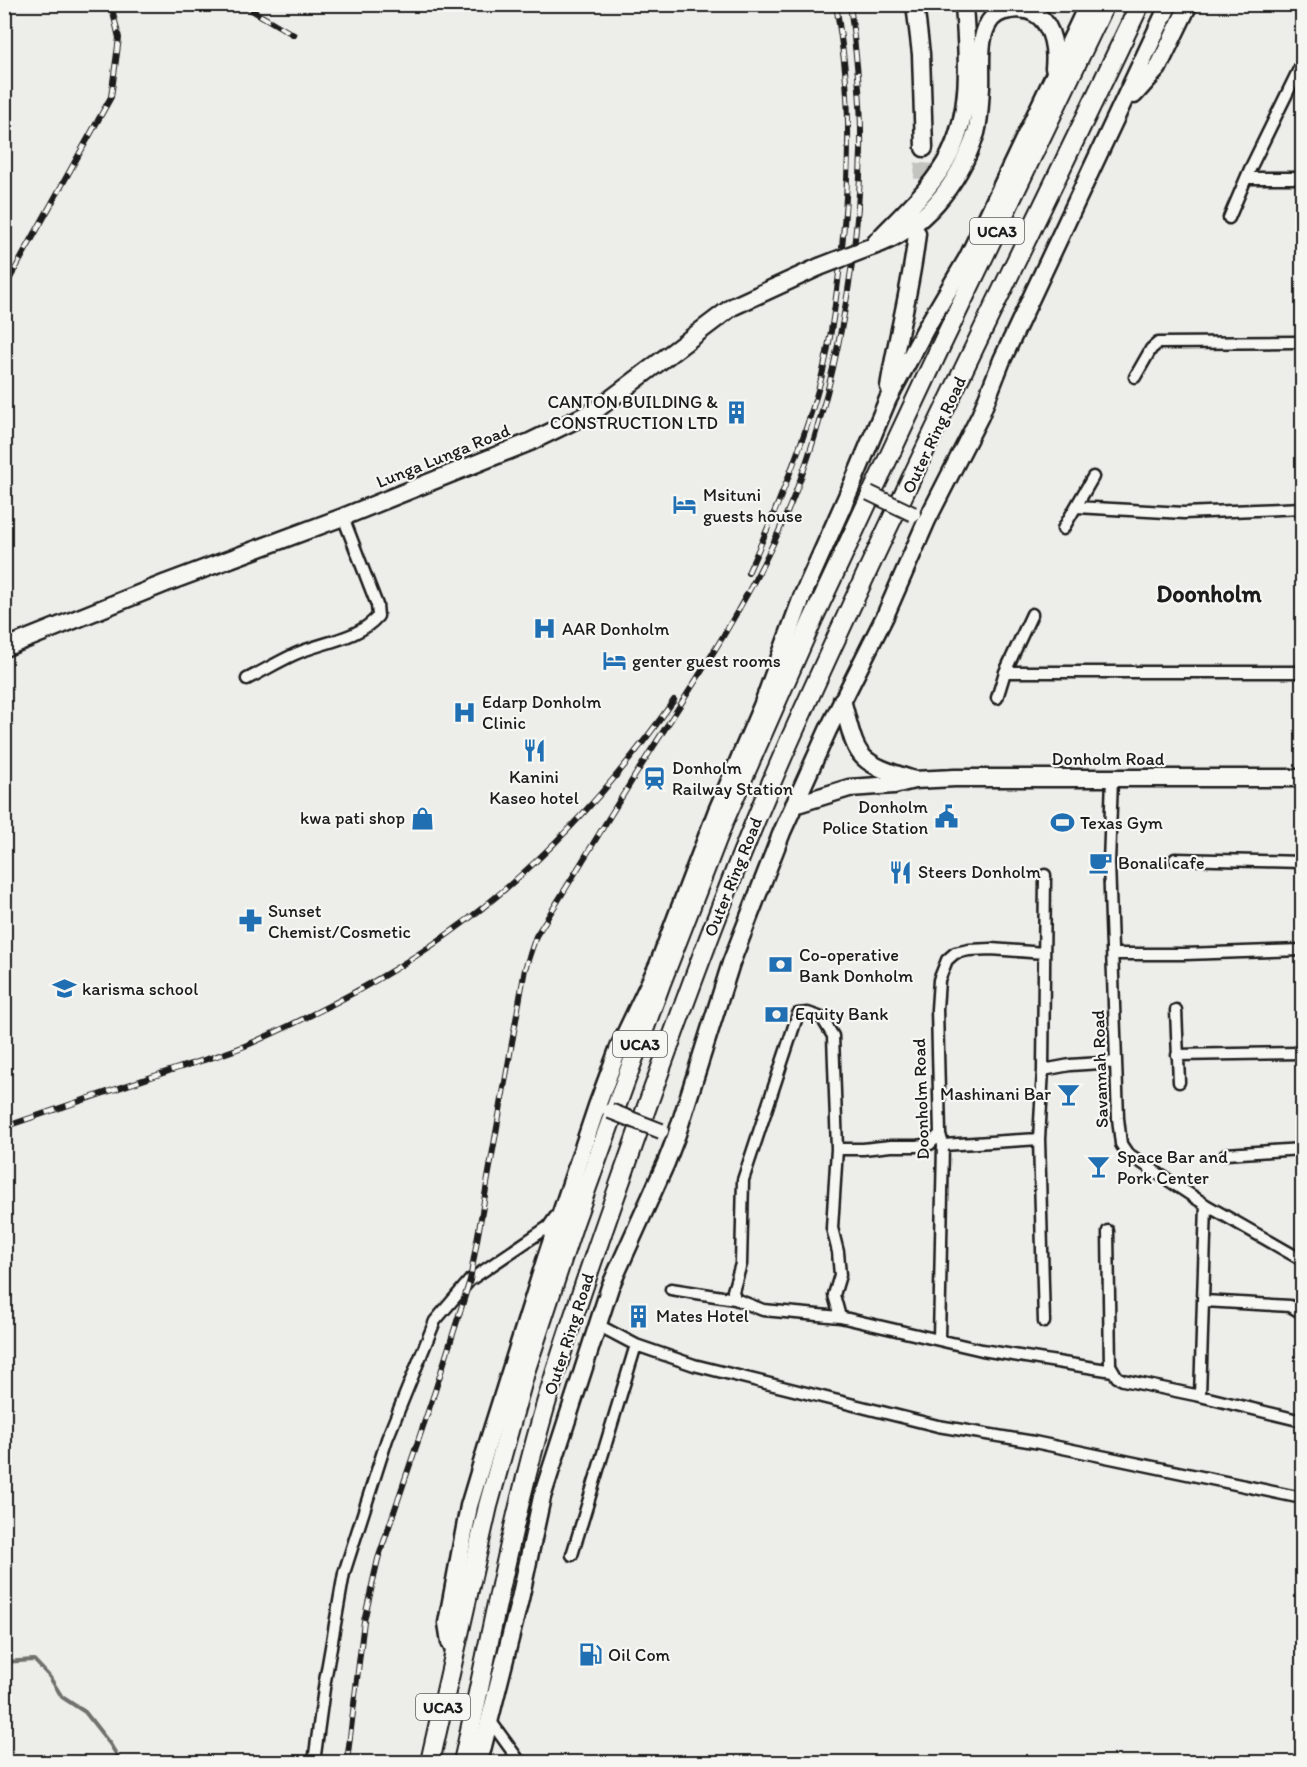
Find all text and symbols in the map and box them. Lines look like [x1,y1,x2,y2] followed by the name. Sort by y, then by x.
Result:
[970,218,1024,244] road number: UCA3
[897,372,971,497] street label: Outer Ring Road
[548,391,718,434] place label: CANTON BUILDING & CONSTRUCTION LTD
[723,399,749,425] building icon: CANTON BUILDING & CONSTRUCTION LTD
[373,419,513,493] street label: Lunga Lunga Road
[703,484,803,527] place label: Msituni guests house
[672,492,698,518] hotel icon: Msituni guests house
[1156,579,1262,608] district label: Doonholm
[531,616,557,642] hospital icon: AAR Donholm
[562,618,669,640] place label: AAR Donholm
[601,648,627,674] hotel icon: genter guest rooms
[632,650,781,672] place label: genter guest rooms
[482,691,601,734] place label: Edarp Donholm Clinic
[451,699,477,725] hospital icon: Edarp Donholm Clinic
[521,738,547,764] restaurant icon: Kanini Kaseo hotel
[1052,748,1165,770] street label: Donholm Road
[672,757,793,800] place label: Donholm Railway Station
[641,765,667,791] station icon: Donholm Railway Station
[489,766,579,809] place label: Kanini Kaseo hotel
[822,796,928,839] place label: Donholm Police Station
[933,804,959,830] public building icon: Donholm Police Station
[410,805,436,831] shop icon: kwa pati shop
[300,807,405,829] place label: kwa pati shop
[1049,810,1075,836] sports icon: Texas Gym
[1080,812,1163,834] place label: Texas Gym
[699,814,767,940] street label: Outer Ring Road
[1087,850,1113,876] cafe icon: Bonali cafe
[1118,852,1205,874] place label: Bonali cafe
[887,859,913,885] restaurant icon: Steers Donholm
[918,861,1041,883] place label: Steers Donholm
[268,900,411,943] place label: Sunset Chemist/Cosmetic
[237,908,263,934] pharmacy icon: Sunset Chemist/Cosmetic
[799,944,913,987] place label: Co-operative Bank Donholm
[768,952,794,978] bank icon: Co-operative Bank Donholm
[51,976,77,1002] school or university icon: karisma school
[82,978,198,1000] place label: karisma school
[764,1001,790,1027] bank icon: Equity Bank
[795,1003,888,1025] place label: Equity Bank
[1087,1009,1113,1128] street label: Savannah Road
[613,1031,667,1057] road number: UCA3
[908,1038,934,1160] street label: Doonholm Road
[1056,1081,1082,1107] bar icon: Mashinani Bar
[940,1083,1051,1105] place label: Mashinani Bar
[1117,1146,1228,1189] place label: Space Bar and Pork Center
[1086,1154,1112,1180] bar icon: Space Bar and Pork Center
[539,1270,599,1398] street label: Outer Ring Road
[625,1303,651,1329] building icon: Mates Hotel
[656,1305,749,1327] place label: Mates Hotel
[577,1642,603,1668] fuel station icon: Oil Com
[608,1644,671,1666] place label: Oil Com
[416,1694,470,1720] road number: UCA3

